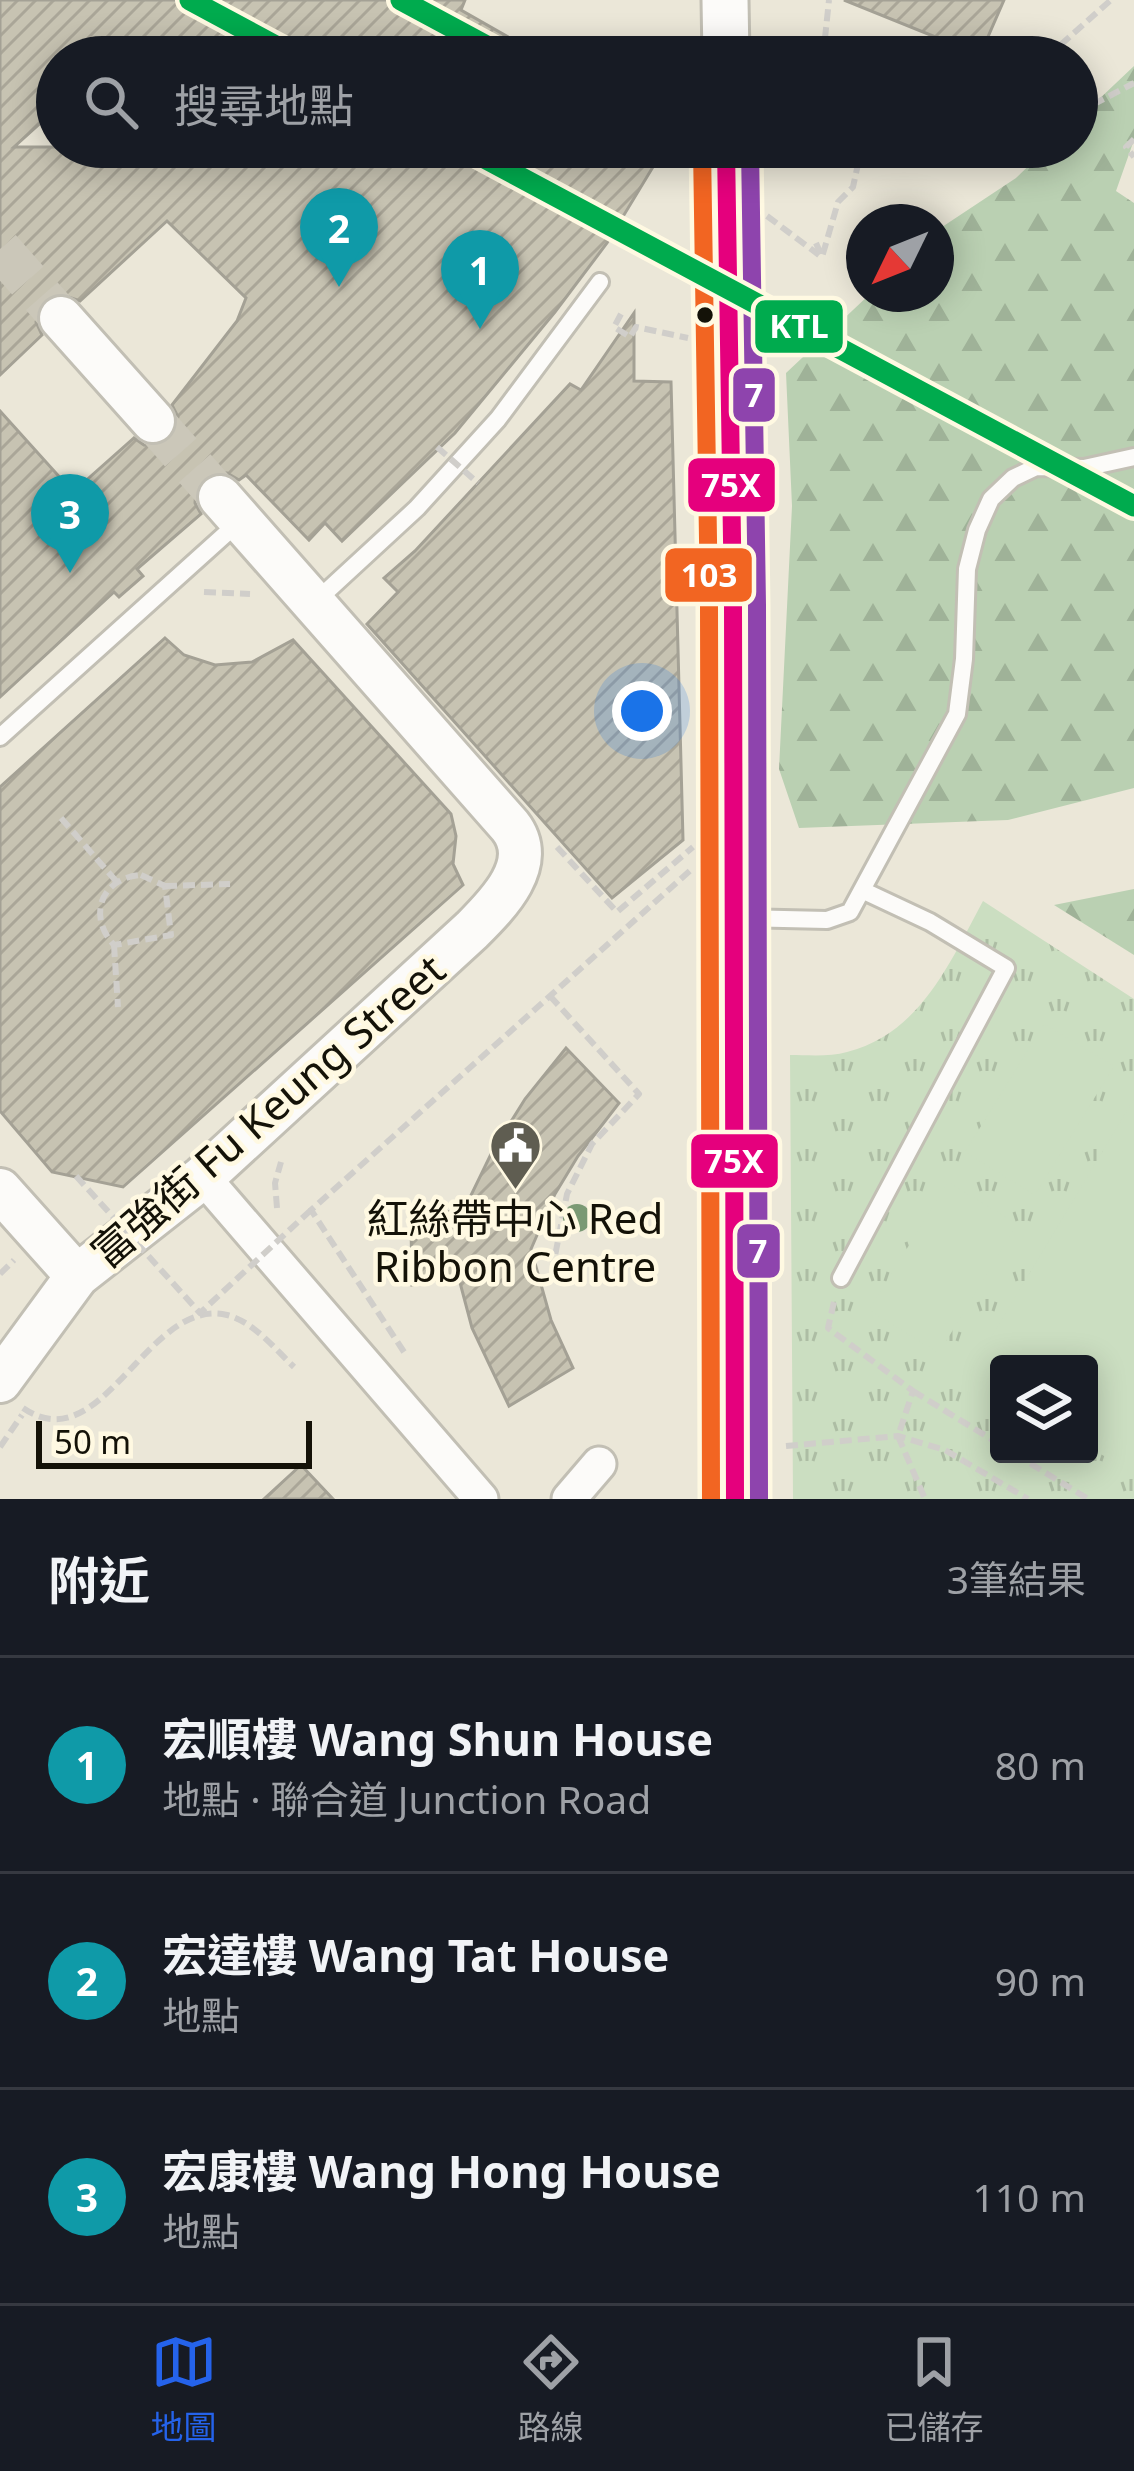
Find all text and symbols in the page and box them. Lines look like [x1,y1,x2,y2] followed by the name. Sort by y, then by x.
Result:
[36,36,1098,168] search box
[78,69,144,135] icon: search
[174,74,354,135] text: 搜尋地點
[300,188,378,287] pin: 2
[846,204,954,312] north arrow
[441,230,519,329] pin: 1
[753,298,845,355] line badge: KTL
[769,303,829,348] text: KTL
[694,304,716,326] unlabelled marker
[731,366,777,424] line badge: 7
[745,372,763,417] text: 7
[686,456,777,514] line badge: 75X
[701,462,761,507] text: 75X
[31,474,109,573] pin: 3
[663,546,754,604] line badge: 103
[681,552,737,597] text: 103
[612,681,672,741] your location
[78,940,456,1280] street label: 富強街 Fu Keung Street
[487,1117,543,1191] public building icon: 紅絲帶中心 Red Ribbon Centre
[689,1132,780,1190] line badge: 75X
[704,1138,764,1183] text: 75X
[367,1189,663,1294] place label: 紅絲帶中心 Red Ribbon Centre
[735,1222,782,1280] line badge: 7
[749,1228,767,1273] text: 7
[990,1355,1098,1463] map controls
[990,1355,1098,1463] button: layers
[36,1415,312,1468] scale bar
[54,1419,131,1464] text: 50 m
[48,1544,150,1614] text: 附近
[947,1552,1086,1605] text: 3筆結果
[162,1708,713,1769] text: 宏順樓 Wang Shun House
[76,1738,98,1791] text: 1
[995,1738,1086,1791] text: 80 m
[162,1772,651,1825] text: 地點 · 聯合道 Junction Road
[162,1924,669,1985] text: 宏達樓 Wang Tat House
[76,1954,98,2007] text: 2
[995,1954,1086,2007] text: 90 m
[162,1988,240,2041] text: 地點
[162,2140,721,2201] text: 宏康樓 Wang Hong House
[76,2170,98,2223] text: 3
[972,2170,1086,2223] text: 110 m
[162,2204,240,2257] text: 地點
[151,2329,217,2449] tab: 地圖
[518,2329,584,2449] tab: 路線
[885,2329,984,2449] tab: 已儲存

